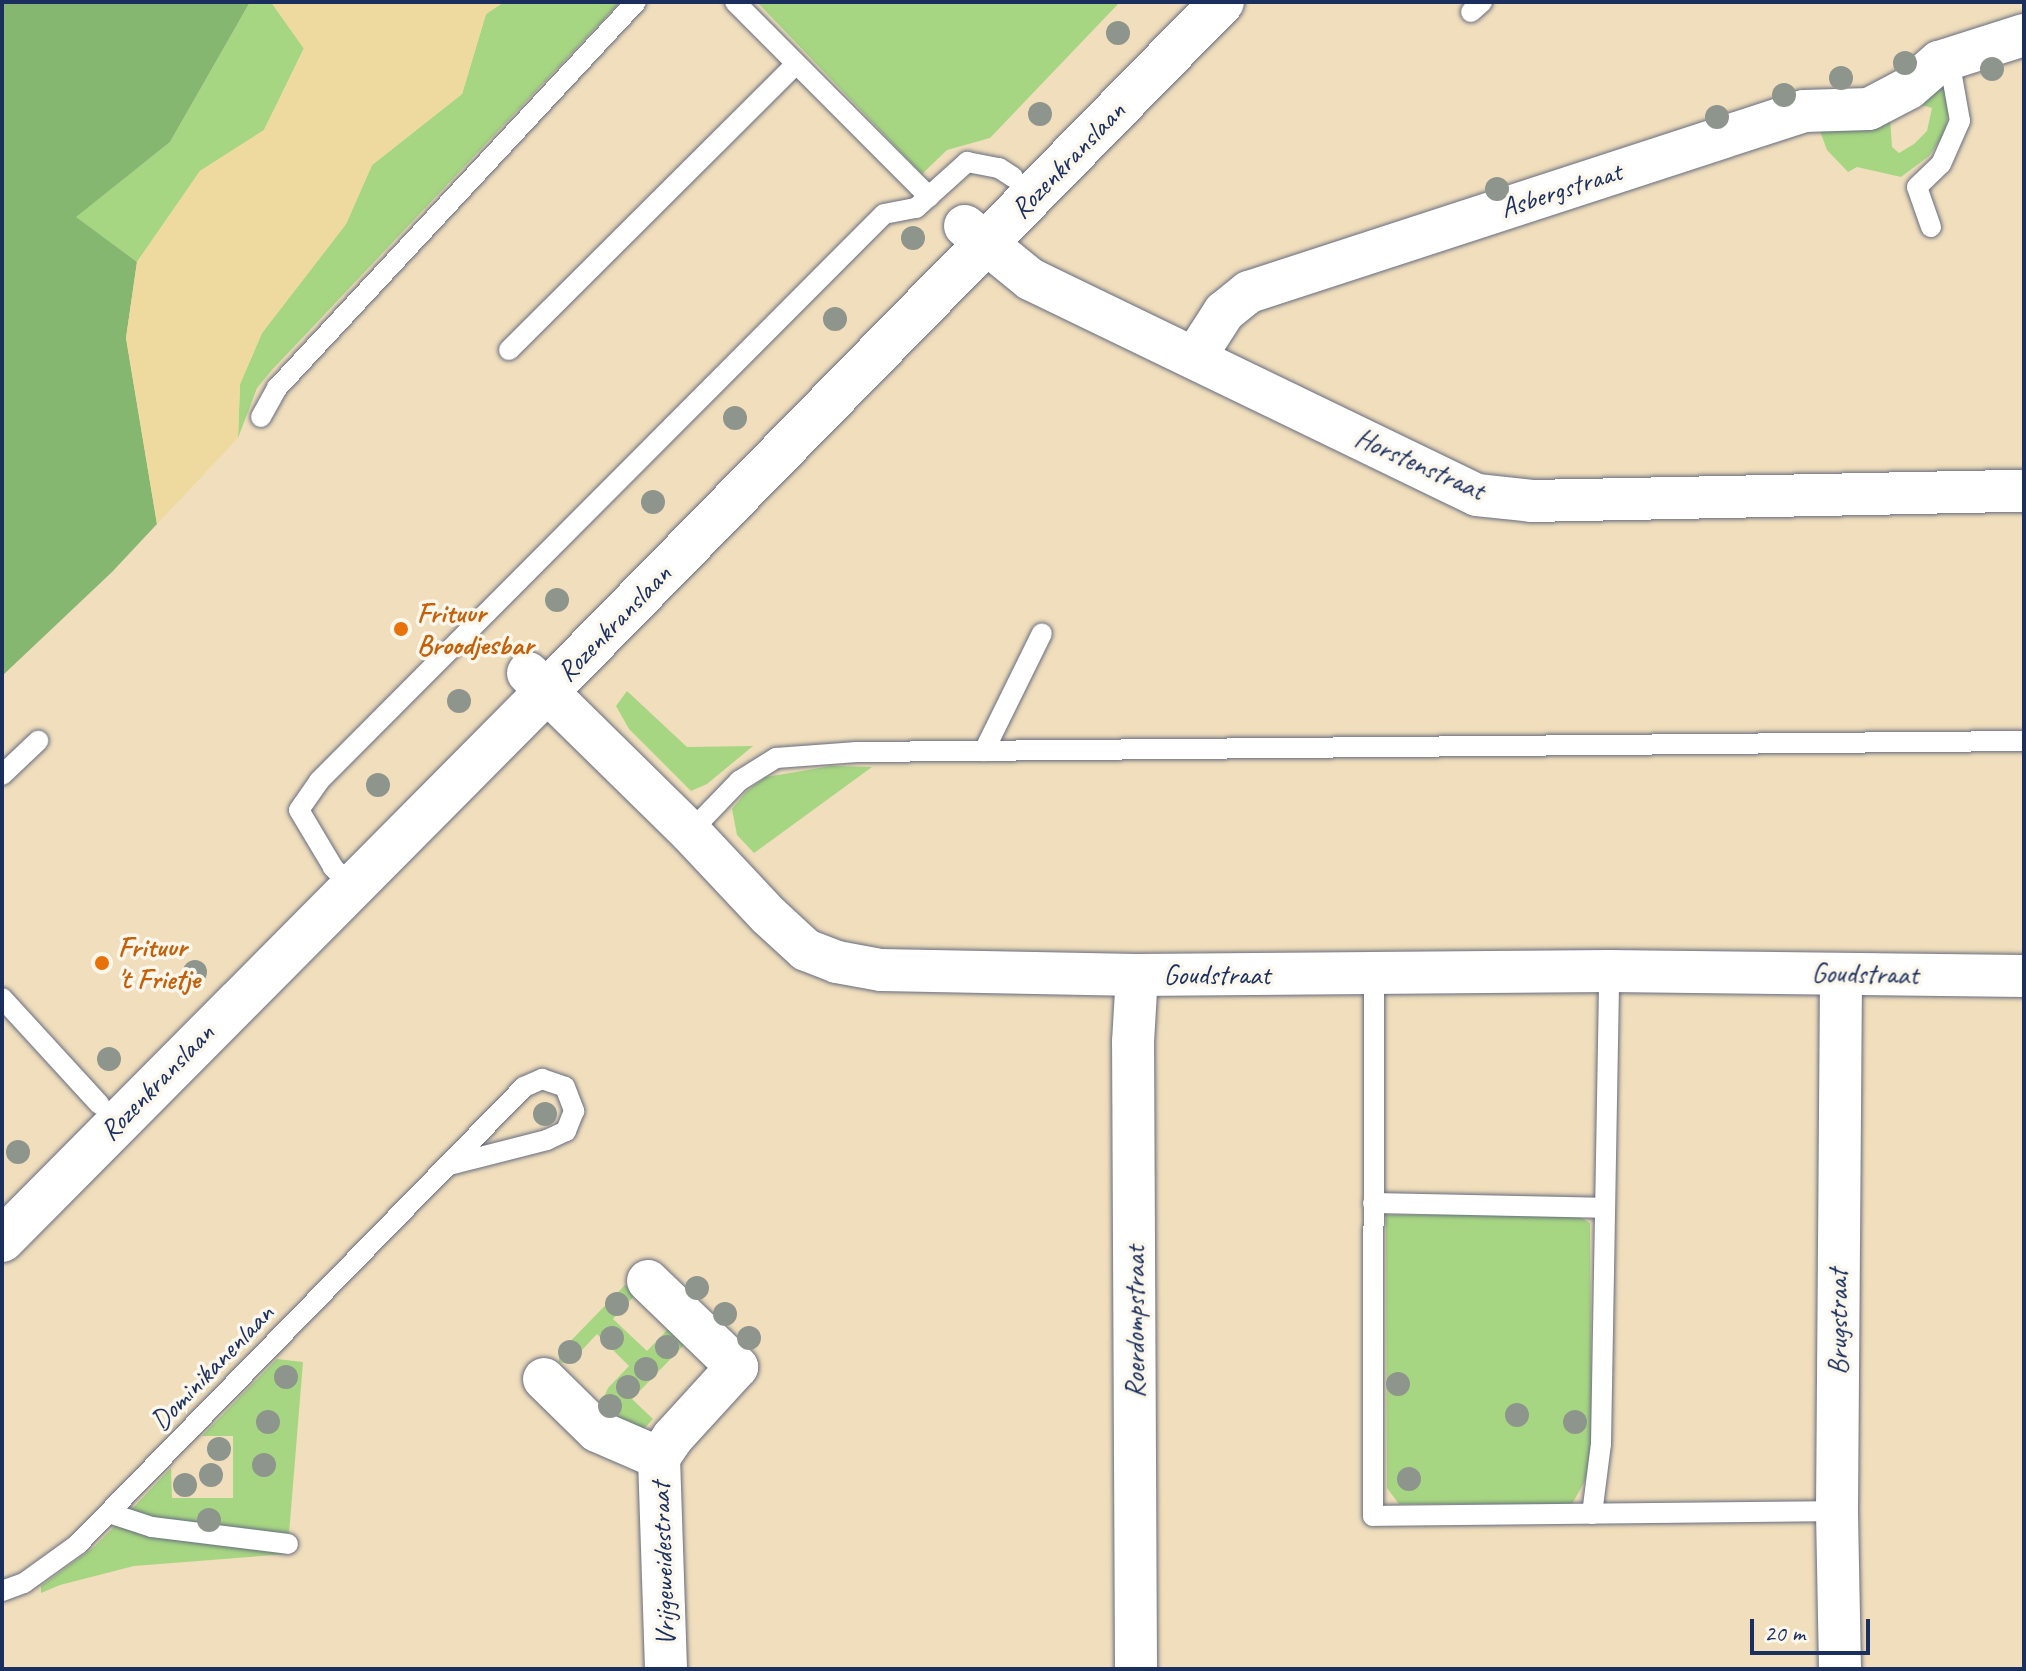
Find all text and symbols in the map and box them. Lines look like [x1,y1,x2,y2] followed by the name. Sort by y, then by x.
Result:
[1004,94,1132,226] street label: Rozenkranslaan
[1496,155,1626,225] street label: Asbergstraat
[1350,421,1490,507] street label: Horstenstraat
[550,557,678,689] street label: Rozenkranslaan
[417,596,533,662] place label: Frituur Broodjesbar
[392,620,410,638] marker: Frituur Broodjesbar
[118,930,200,996] place label: Frituur 't Frietje
[93,954,111,972] marker: Frituur 't Frietje
[1811,956,1919,992] street label: Goudstraat
[1164,958,1270,992] street label: Goudstraat
[93,1016,221,1148] street label: Rozenkranslaan
[1118,1246,1152,1398] street label: Roerdompstraat
[1821,1269,1855,1375] street label: Brugstraat
[143,1297,281,1437] street label: Dominikanenlaan
[643,1481,683,1647] street label: Vrijgeweidestraat
[1754,1603,1874,1653] scale bar
[1764,1618,1805,1648] text: 20 m

